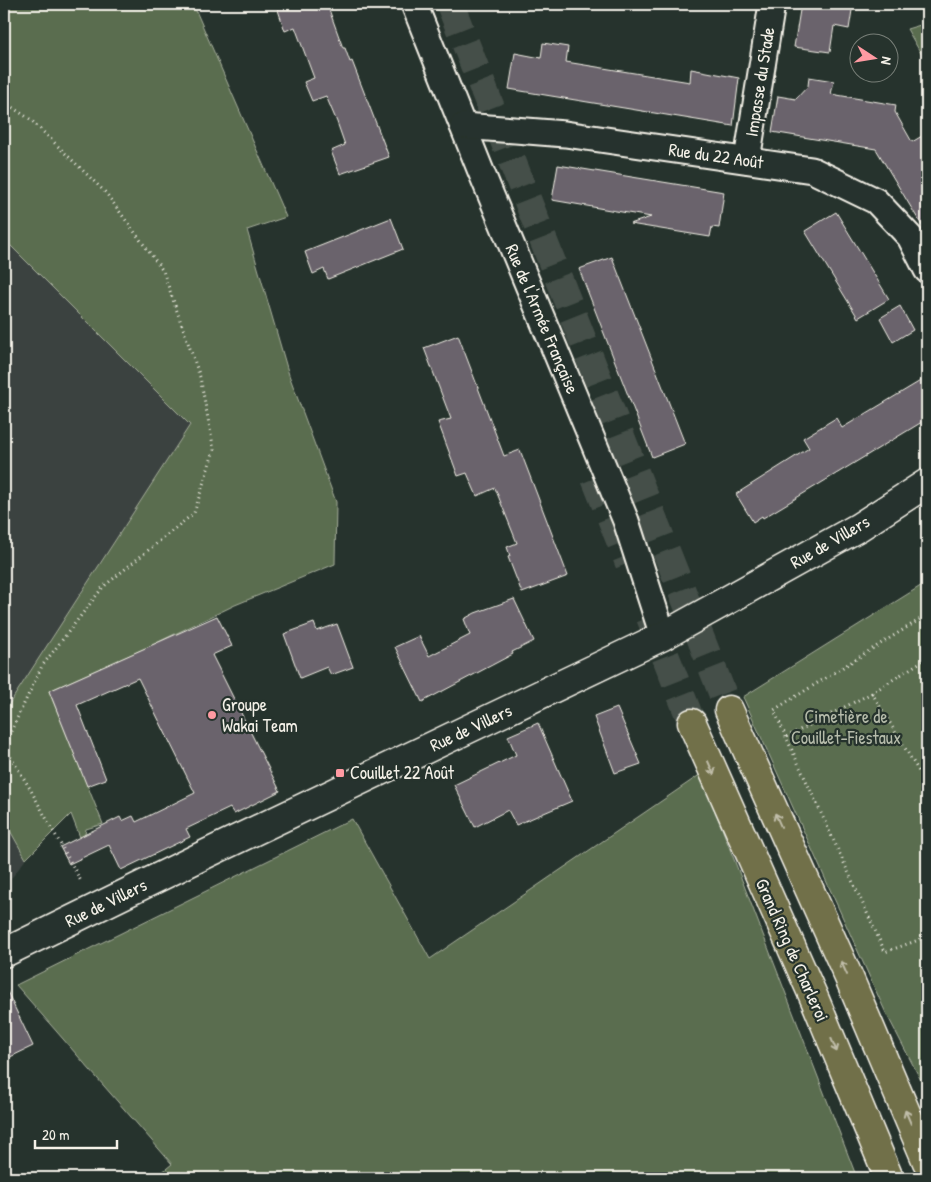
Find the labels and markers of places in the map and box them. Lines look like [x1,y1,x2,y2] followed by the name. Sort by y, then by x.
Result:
[222,692,298,738] place label: Groupe Wakai Team
[206,709,218,721] marker: Groupe Wakai Team
[350,760,455,785] place label: Couillet 22 Août
[334,767,346,779] marker: Couillet 22 Août

